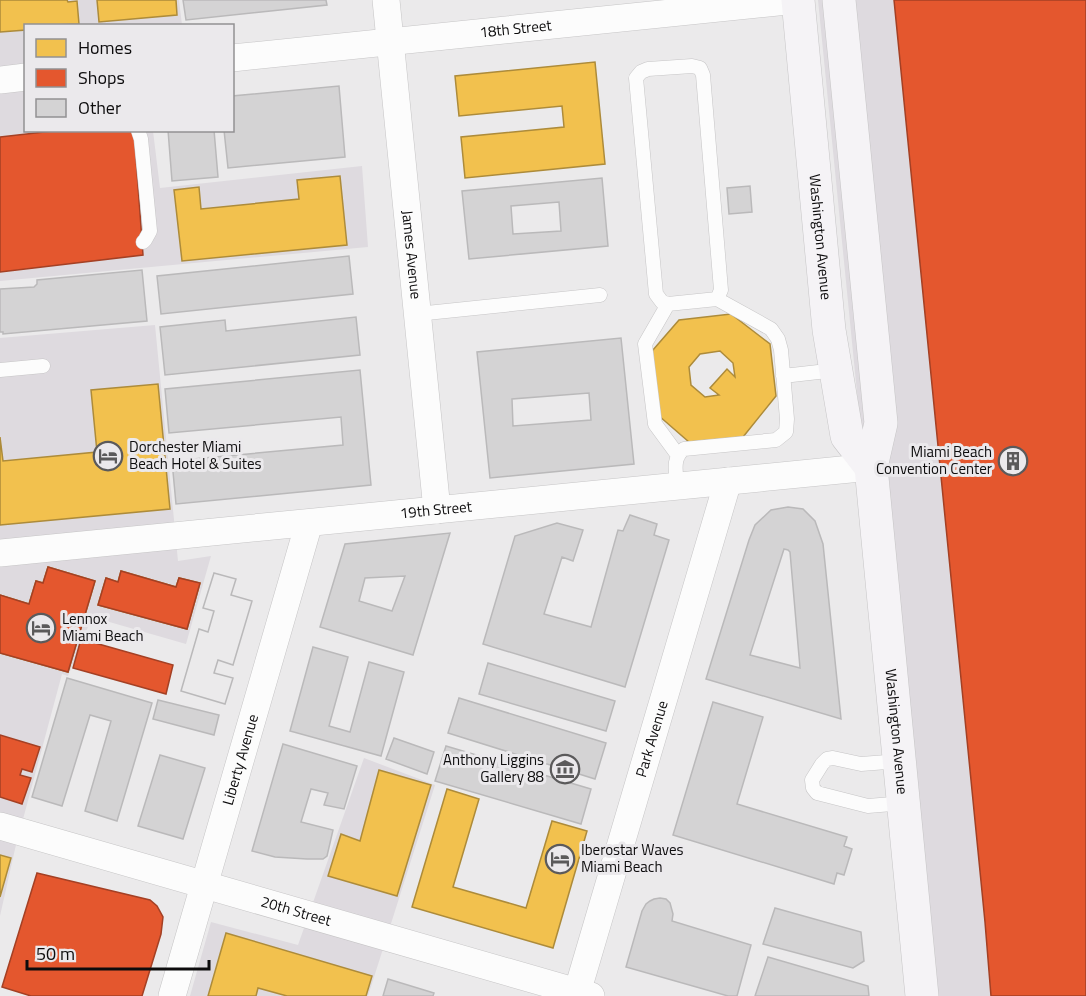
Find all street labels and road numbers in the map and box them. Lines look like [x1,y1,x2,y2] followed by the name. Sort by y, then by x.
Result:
[478,13,553,44] street label: 18th Street
[803,173,838,301] street label: Washington Avenue
[396,209,428,300] street label: James Avenue
[399,494,474,524] street label: 19th Street
[880,668,915,795] street label: Washington Avenue
[629,698,674,780] street label: Park Avenue
[216,711,264,808] street label: Liberty Avenue
[258,890,335,932] street label: 20th Street

